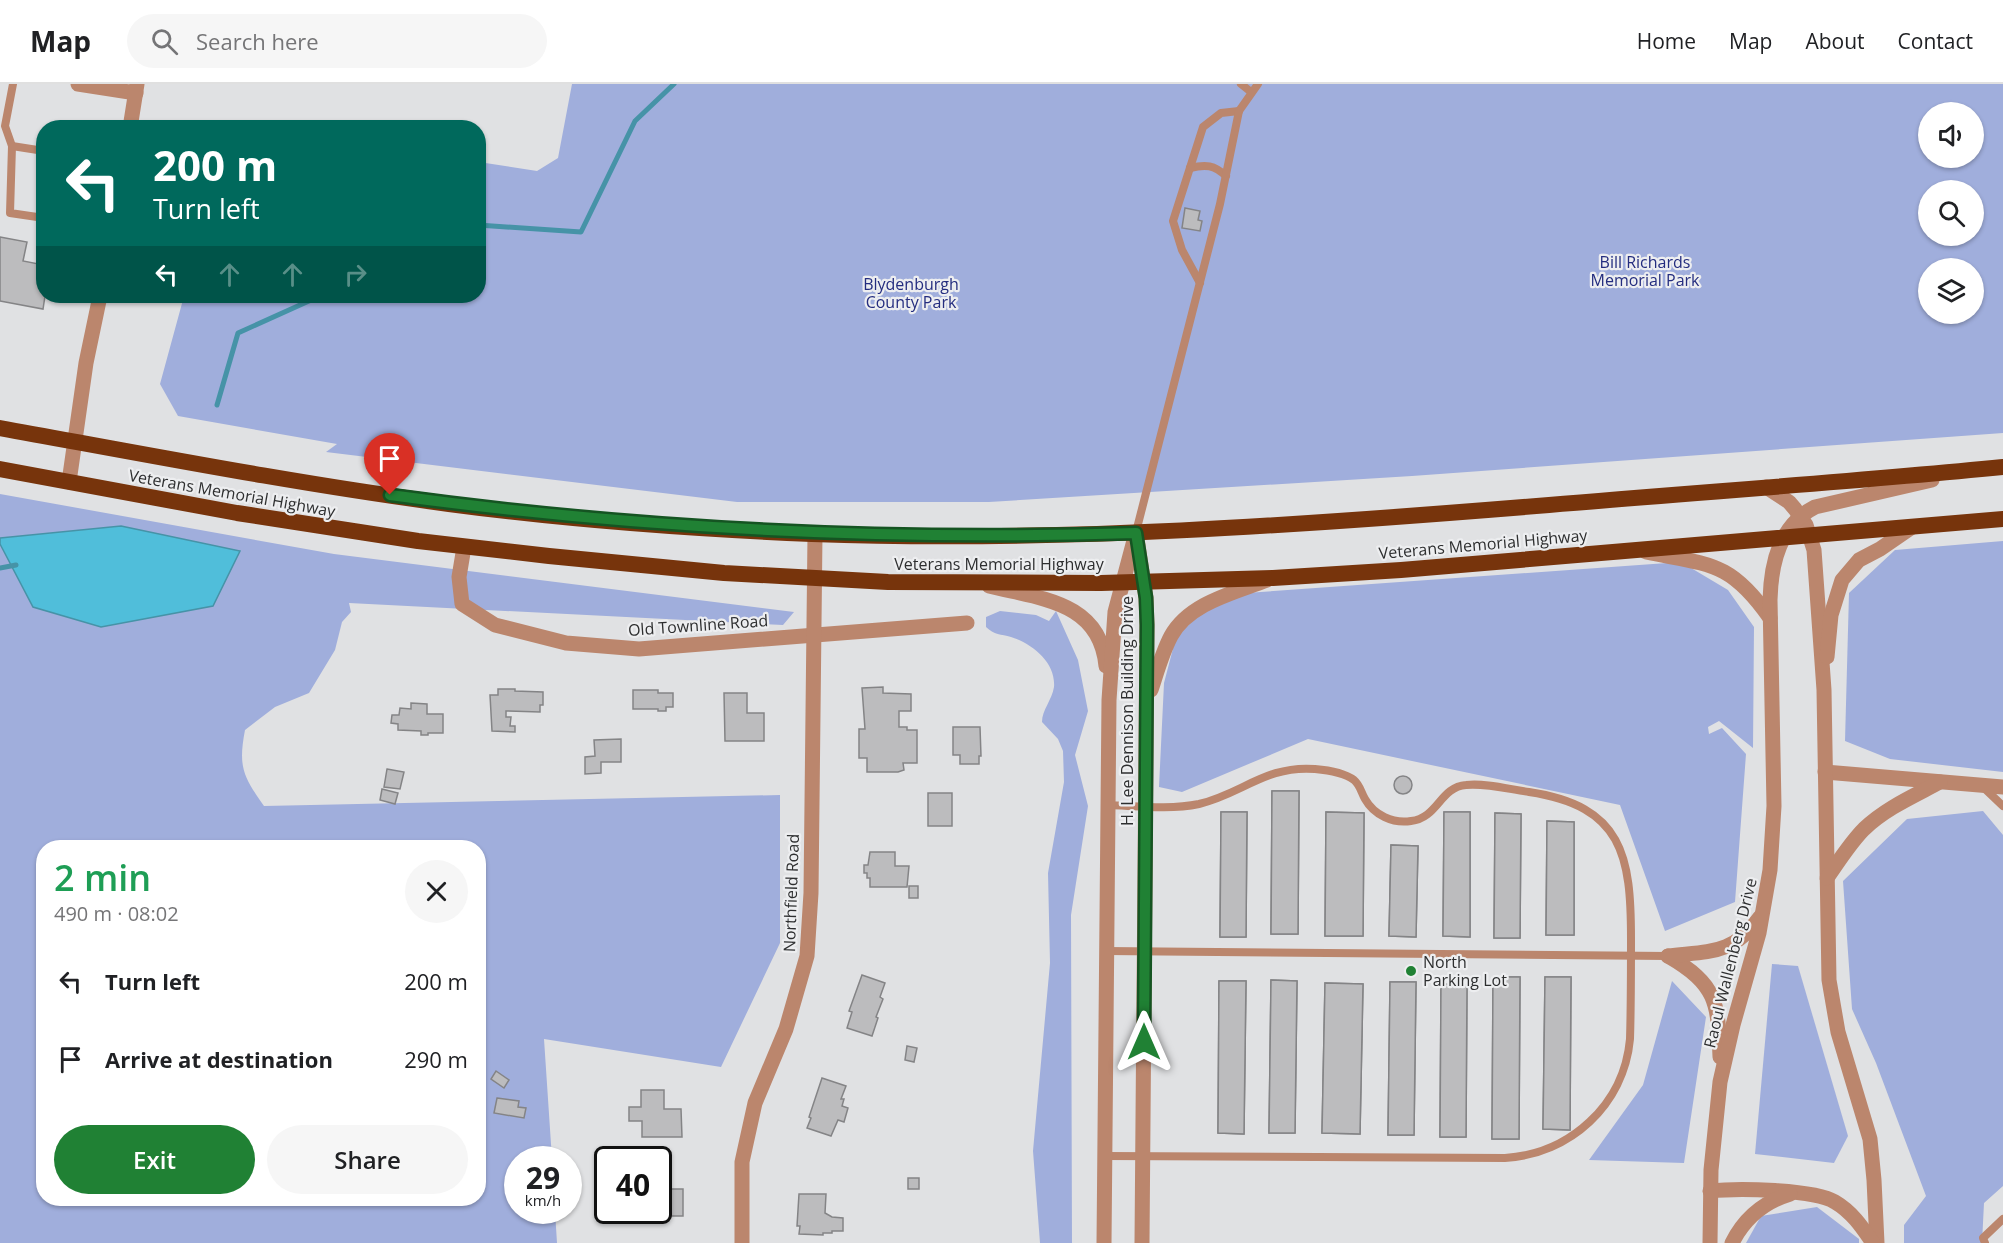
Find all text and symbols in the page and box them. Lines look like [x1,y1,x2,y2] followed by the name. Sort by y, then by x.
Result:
[127,14,547,68] search box
[30,22,91,60] text: Map
[148,25,181,58] icon: search
[196,26,319,56] text: Search here
[1637,27,1696,55] text: Home
[1729,27,1772,55] text: Map
[1805,27,1865,55] text: About
[1898,27,1973,55] text: Contact
[1918,102,1984,324] map controls
[1918,102,1984,168] button: sound
[153,136,277,193] text: 200 m
[54,144,132,222] icon: left
[1918,180,1984,246] button: search
[153,190,260,227] text: Turn left
[1591,251,1700,291] park label: Bill Richards Memorial Park
[150,258,183,291] icon: left
[213,258,246,291] icon: ahead
[276,258,309,291] icon: ahead
[339,258,372,291] icon: right
[1918,258,1984,324] button: layers
[863,273,959,313] park label: Blydenburgh County Park
[364,433,415,495] pin
[373,442,406,475] icon: arrive
[127,464,338,522] street label: Veterans Memorial Highway
[1378,524,1589,564] street label: Veterans Memorial Highway
[894,553,1105,575] street label: Veterans Memorial Highway
[1116,596,1138,826] street label: H. Lee Dennison Building Drive
[627,609,769,641] street label: Old Townline Road
[778,834,804,952] street label: Northfield Road
[54,853,151,902] text: 2 min
[405,860,468,923] button: close
[1698,876,1762,1050] street label: Raoul Wallenberg Drive
[54,900,179,927] text: 490 m · 08:02
[1423,951,1507,991] place label: North Parking Lot
[1404,964,1418,978] marker: North Parking Lot
[54,965,87,998] icon: left
[105,966,200,996] text: Turn left
[404,966,468,996] text: 200 m
[1112,1010,1176,1074] position arrow
[54,1043,87,1076] icon: arrive
[105,1044,333,1074] text: Arrive at destination
[404,1044,468,1074] text: 290 m
[54,1125,255,1194] button: Exit
[267,1125,468,1194] button: Share
[594,1146,672,1224] speed limit sign: 40
[526,1157,560,1198] text: 29
[525,1190,561,1210] text: km/h

